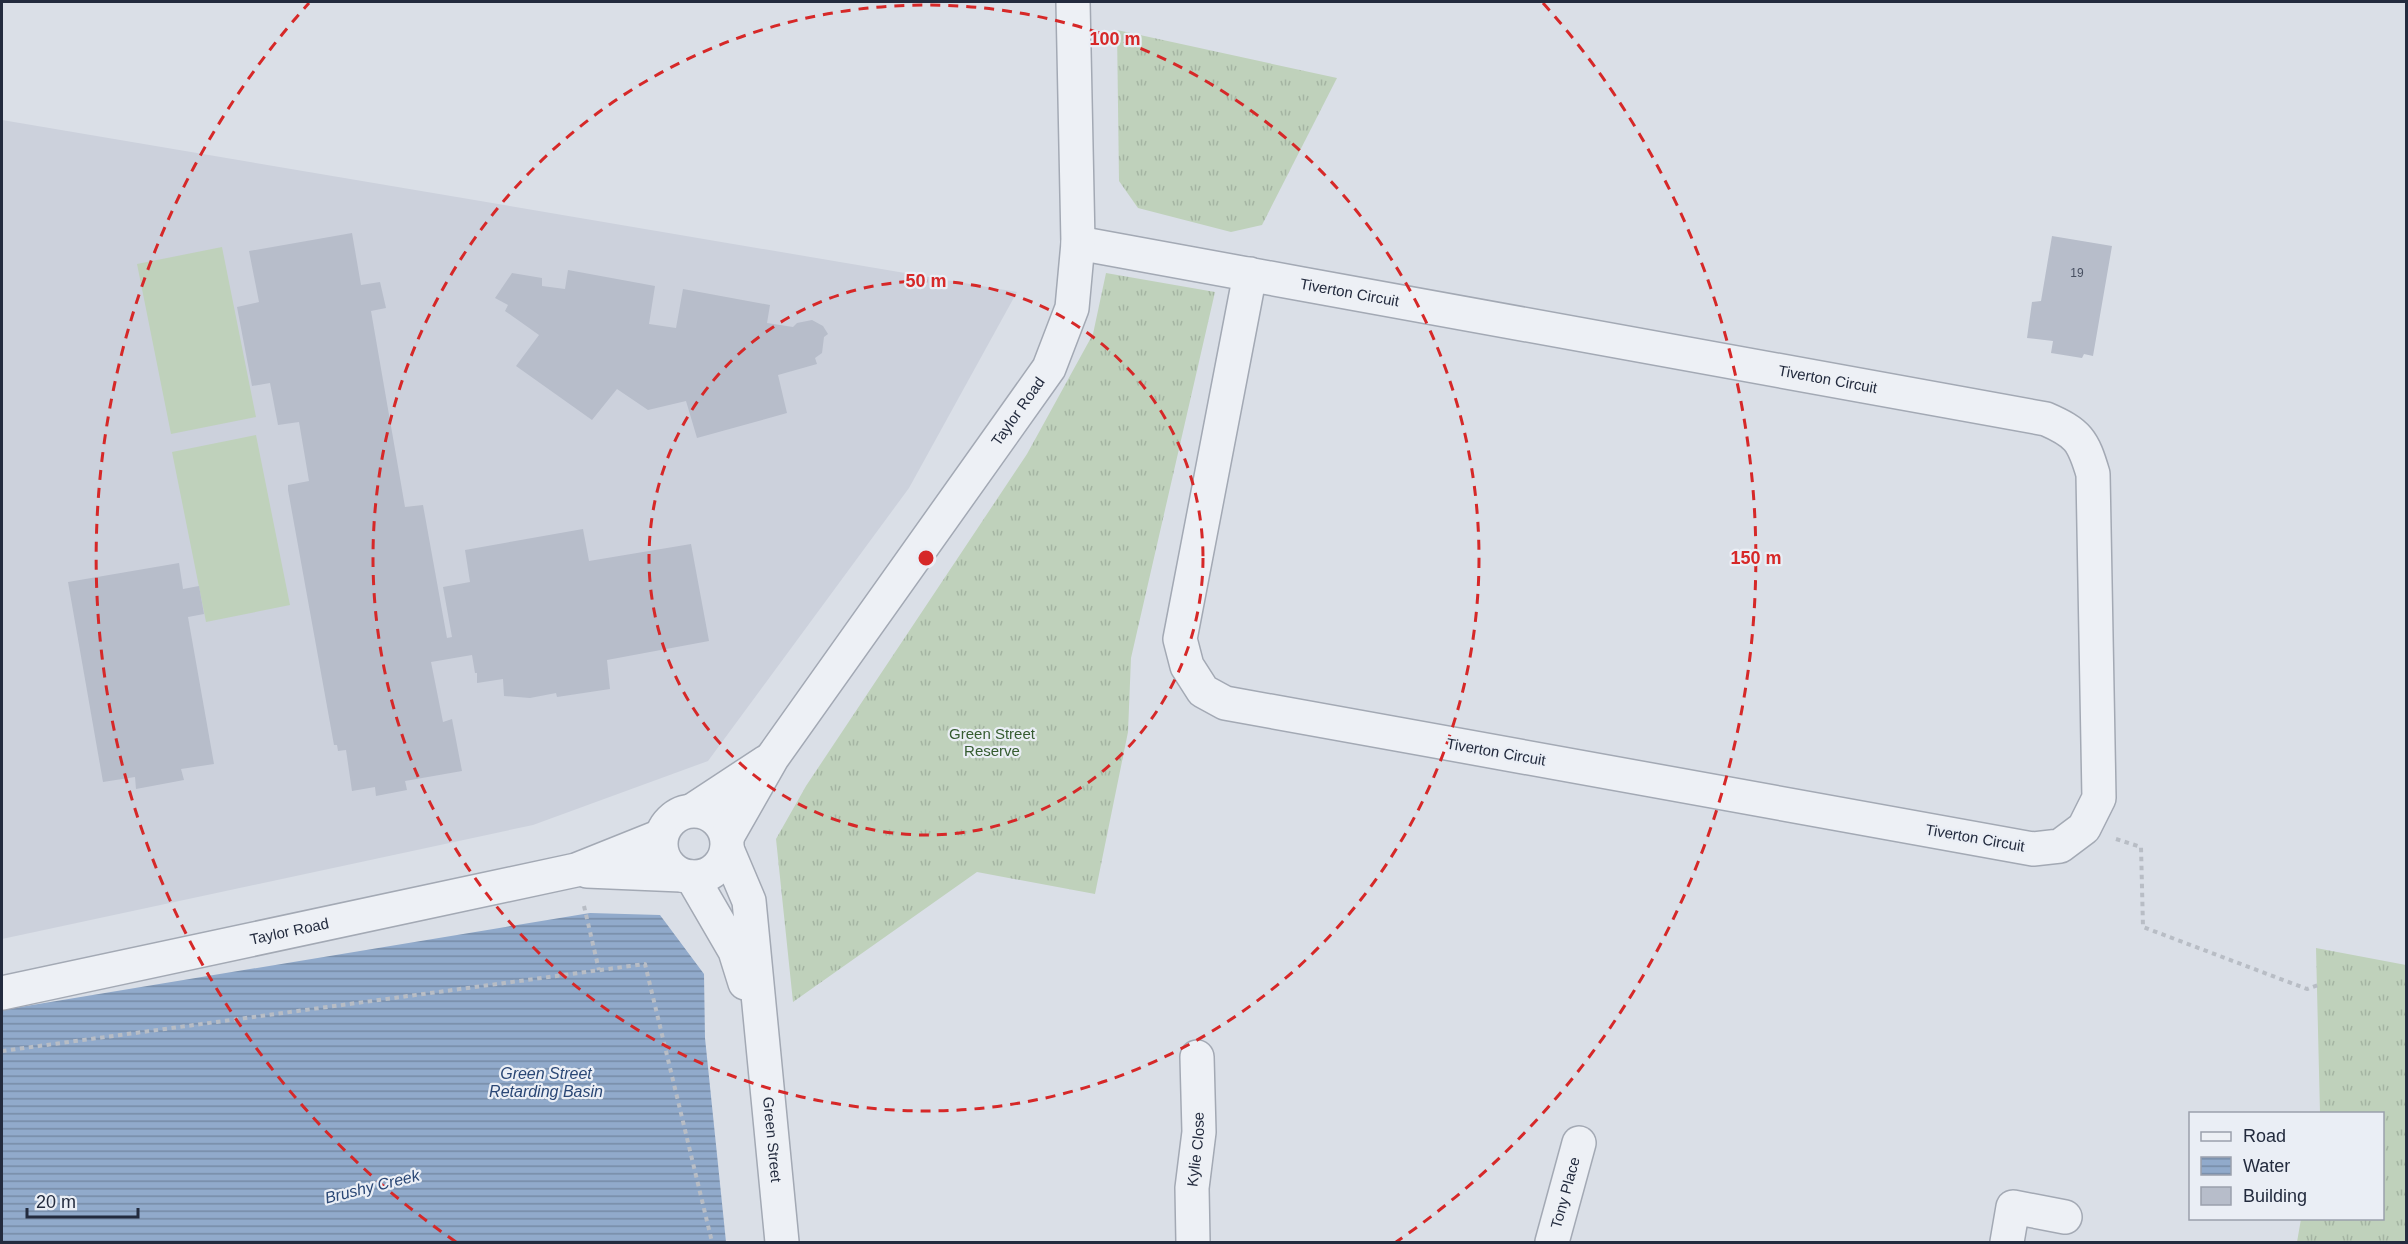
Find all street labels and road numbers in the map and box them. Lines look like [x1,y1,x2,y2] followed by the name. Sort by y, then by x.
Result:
[1299,275,1401,310] street label: Tiverton Circuit
[1777,362,1879,396] street label: Tiverton Circuit
[988,374,1048,449] street label: Taylor Road
[1445,734,1548,769] street label: Tiverton Circuit
[1924,820,2027,855] street label: Tiverton Circuit
[248,914,330,948] street label: Taylor Road
[760,1096,785,1184] street label: Green Street
[1183,1112,1207,1188] street label: Kylie Close
[1547,1155,1583,1230] street label: Tony Place

